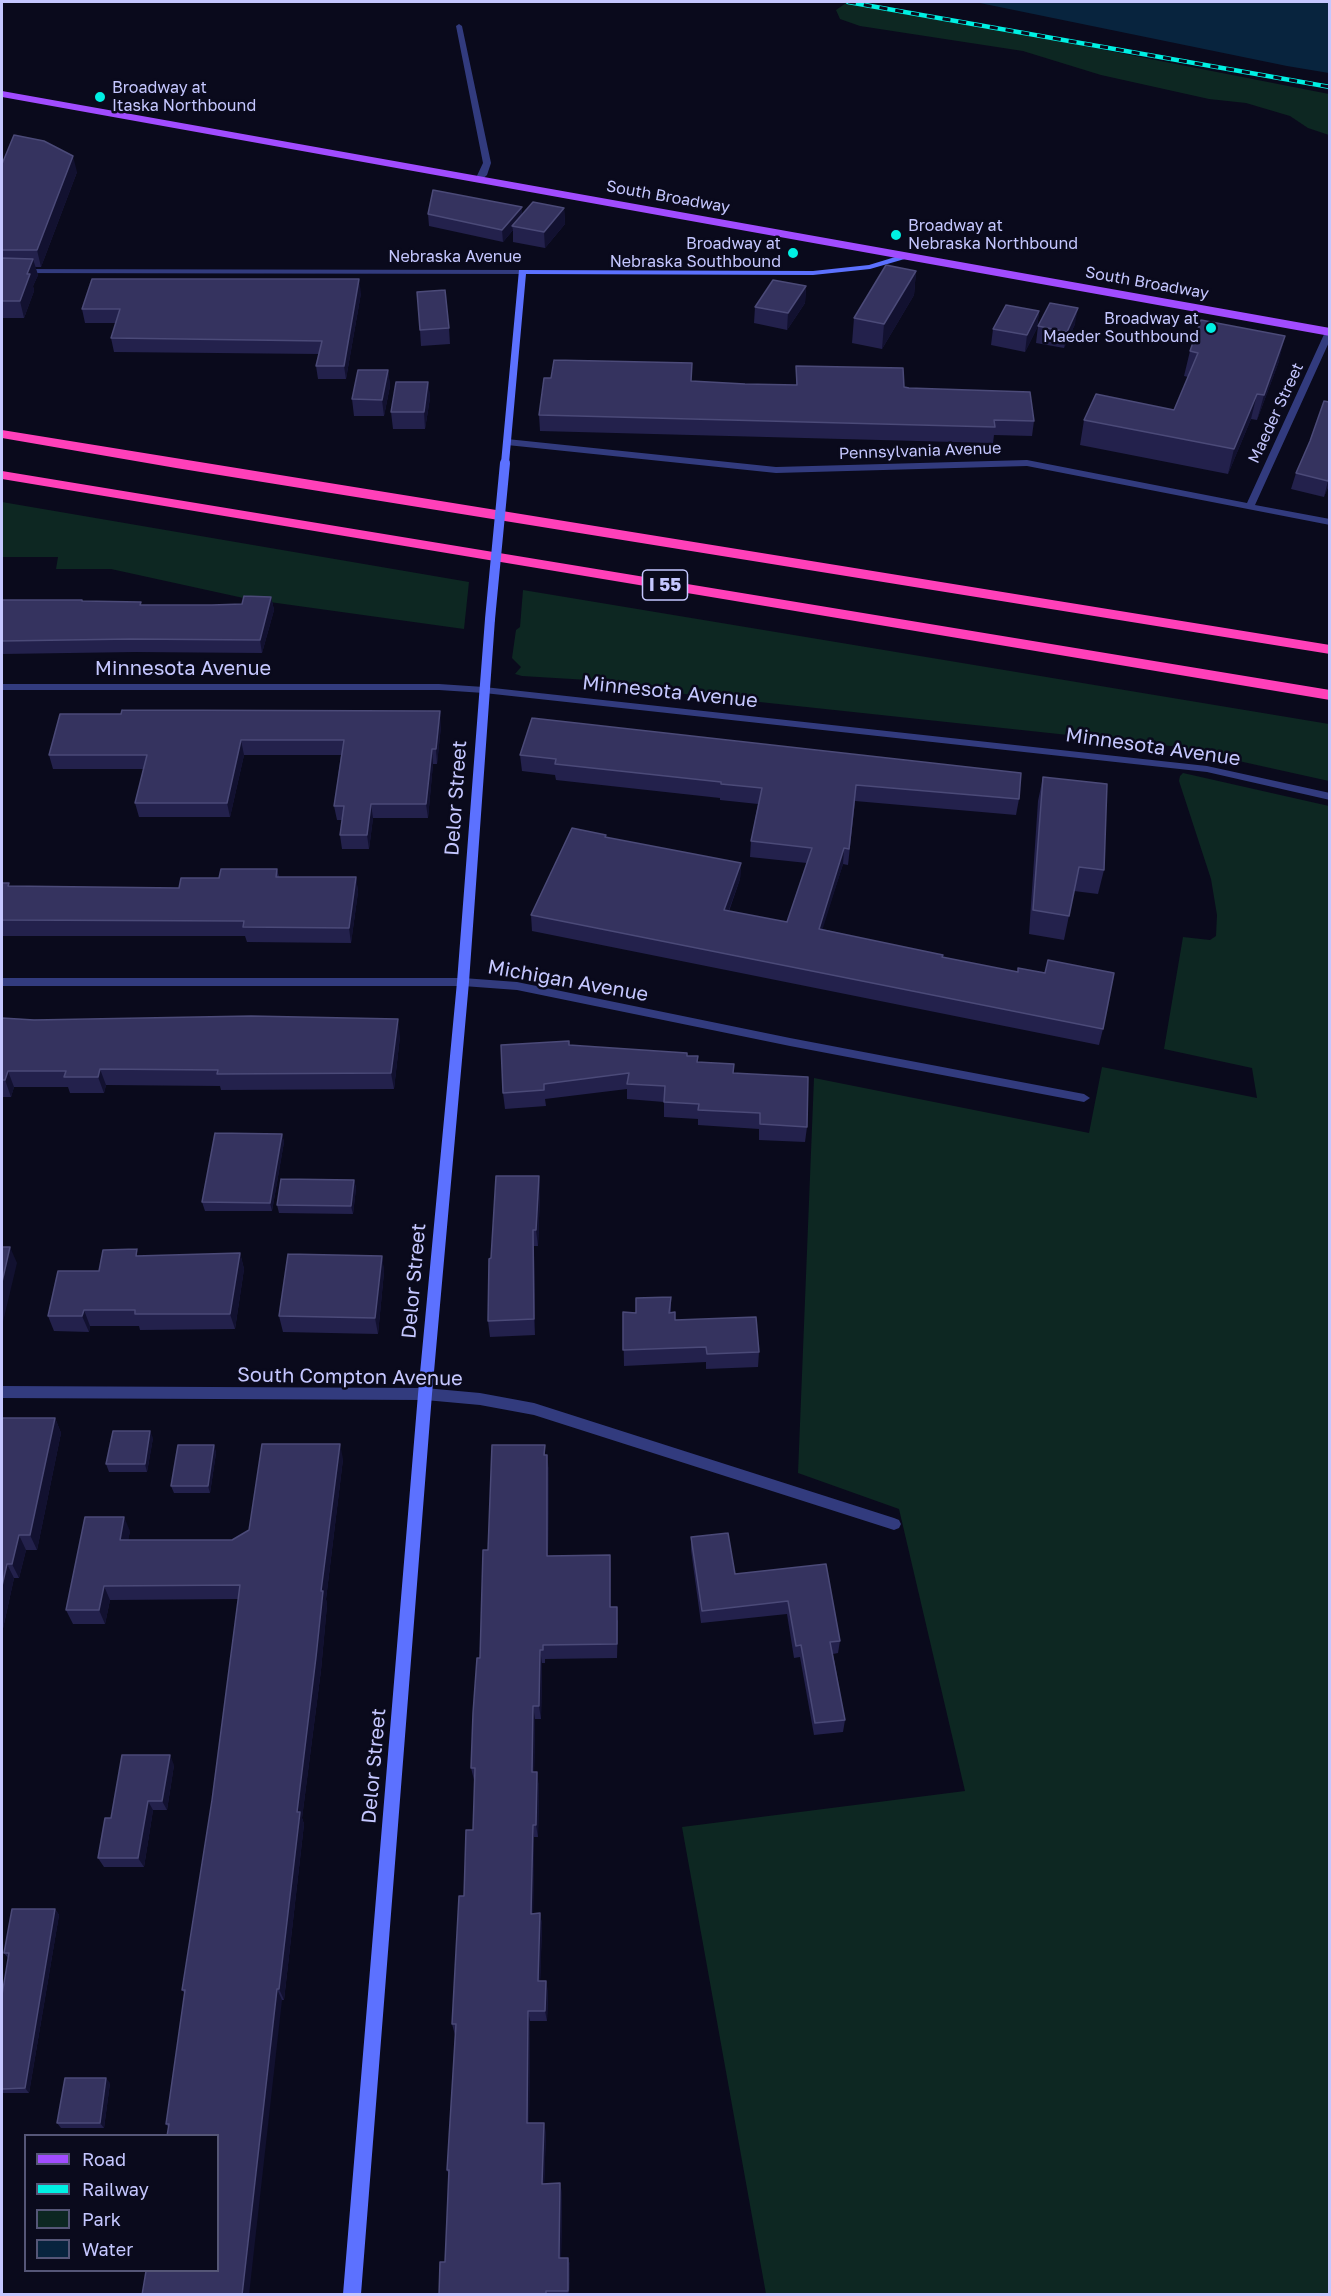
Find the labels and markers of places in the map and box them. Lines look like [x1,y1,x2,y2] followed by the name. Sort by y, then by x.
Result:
[112,78,256,116] place label: Broadway at Itaska Northbound
[93,90,107,104] marker: Broadway at Itaska Northbound
[908,216,1078,254] place label: Broadway at Nebraska Northbound
[889,228,903,242] marker: Broadway at Nebraska Northbound
[610,234,781,272] place label: Broadway at Nebraska Southbound
[786,246,800,260] marker: Broadway at Nebraska Southbound
[1043,309,1199,347] place label: Broadway at Maeder Southbound
[1204,321,1218,335] marker: Broadway at Maeder Southbound

